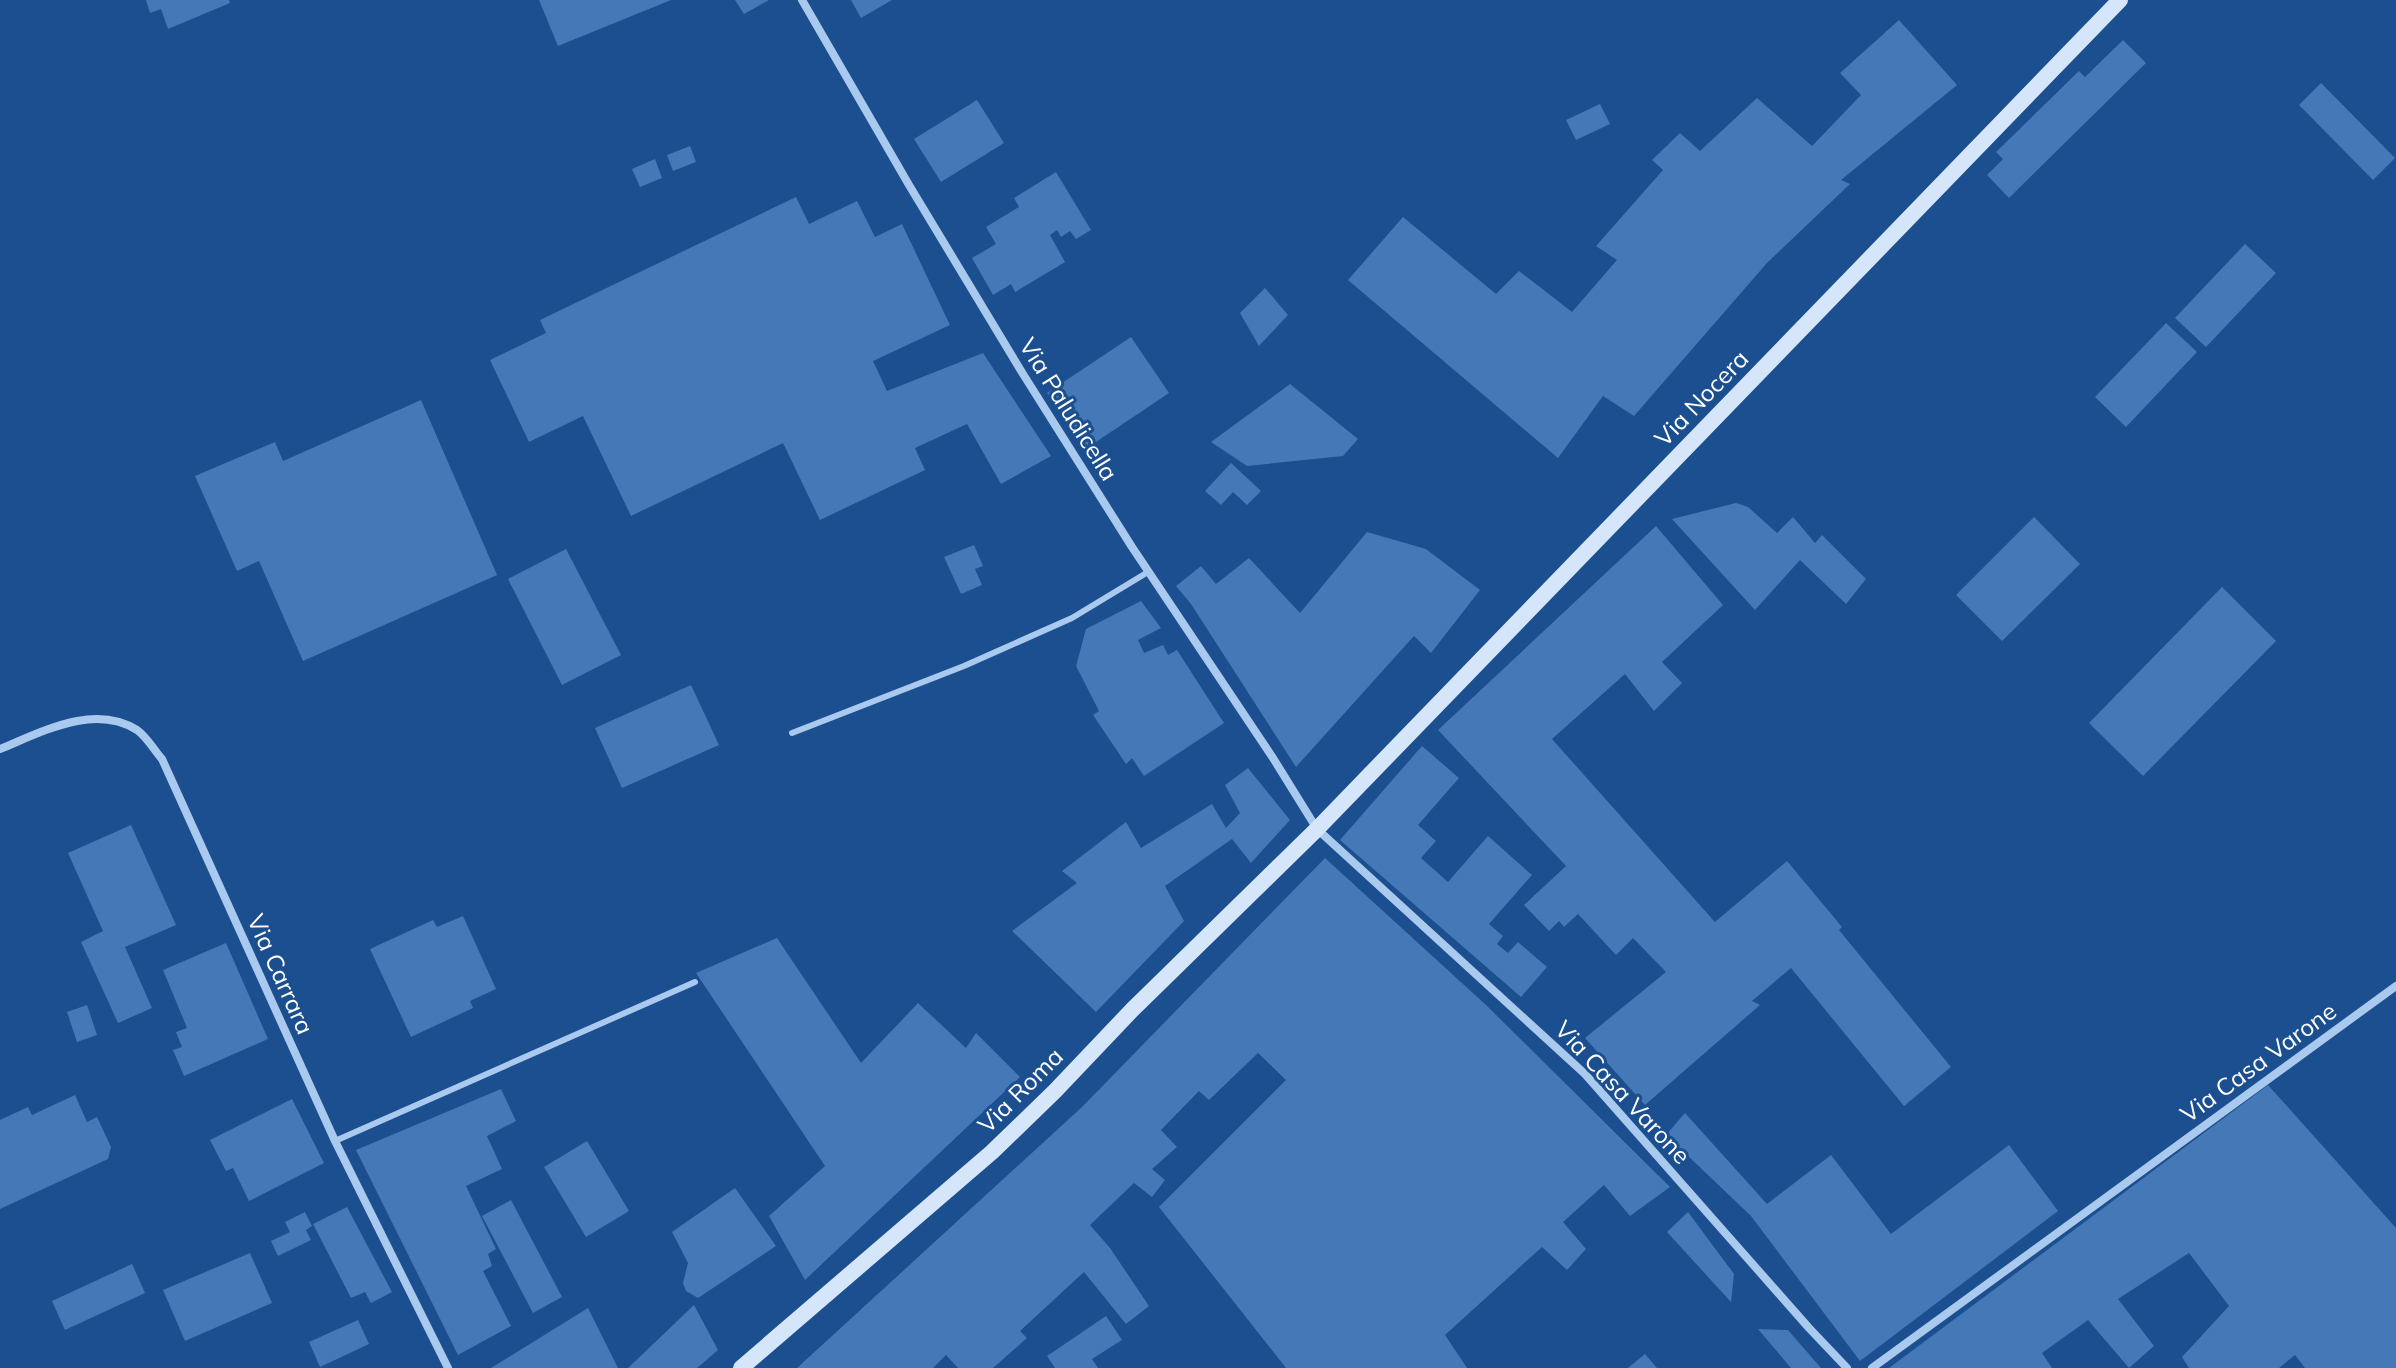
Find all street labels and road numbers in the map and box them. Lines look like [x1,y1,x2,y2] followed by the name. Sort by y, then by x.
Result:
[1013,332,1125,486] street label: Via Paludicella
[1648,344,1754,452] street label: Via Nocera
[241,909,321,1039] street label: Via Carrara
[2174,995,2342,1129] street label: Via Casa Varone
[1549,1014,1697,1170] street label: Via Casa Varone
[971,1041,1069,1139] street label: Via Roma

